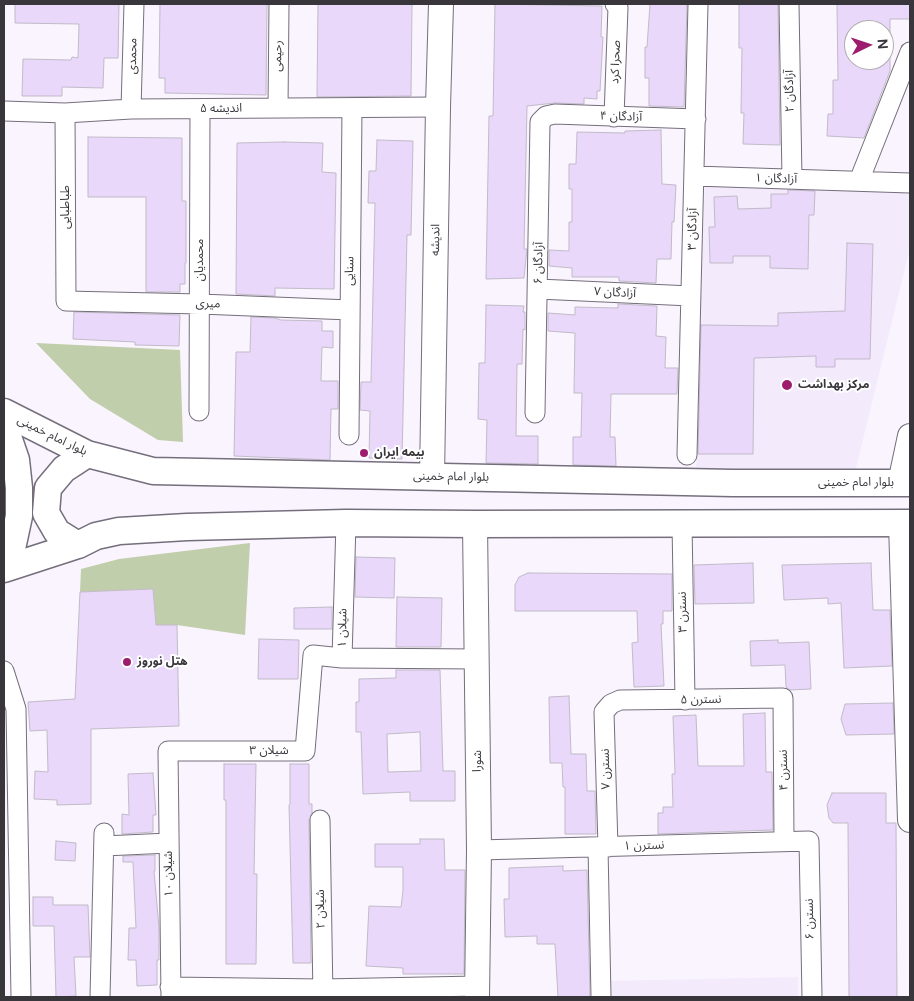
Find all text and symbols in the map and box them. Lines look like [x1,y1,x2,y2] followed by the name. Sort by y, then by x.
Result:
[844,20,894,70] north arrow
[125,38,141,74] street label: محمدی
[874,38,892,50] text: N
[271,40,285,72] street label: رحیمی
[608,40,624,84] street label: صحرا کرد
[782,70,798,112] street label: آزادگان ۲
[200,102,242,116] street label: اندیشه ۵
[600,109,642,125] street label: آزادگان ۴
[755,171,797,187] street label: آزادگان ۱
[59,185,73,229] street label: طباطبایی
[685,208,701,250] street label: آزادگان ۳
[429,224,443,256] street label: اندیشه
[193,239,207,281] street label: محمدیان
[531,242,547,284] street label: آزادگان ۶
[343,256,357,286] street label: سنایی
[594,285,636,301] street label: آزادگان ۷
[195,296,221,312] street label: میری
[780,378,794,392] marker: مرکز بهداشت
[798,378,869,392] place label: مرکز بهداشت
[15,413,89,459] street label: بلوار امام خمینی
[374,446,425,460] place label: بیمه ایران
[358,447,370,459] marker: بیمه ایران
[413,469,489,485] street label: بلوار امام خمینی
[818,476,894,490] street label: بلوار امام خمینی
[675,591,691,633] street label: نسترن ۳
[335,608,351,648] street label: شیلان ۱
[137,655,188,669] place label: هتل نوروز
[121,656,133,668] marker: هتل نوروز
[680,692,722,708] street label: نسترن ۵
[249,744,289,758] street label: شیلان ۳
[598,748,614,790] street label: نسترن ۷
[776,749,792,791] street label: نسترن ۴
[471,750,485,772] street label: شورا
[623,838,665,854] street label: نسترن ۱
[161,851,177,897] street label: شیلان ۱۰
[313,889,329,929] street label: شیلان ۲
[802,898,818,940] street label: نسترن ۶

